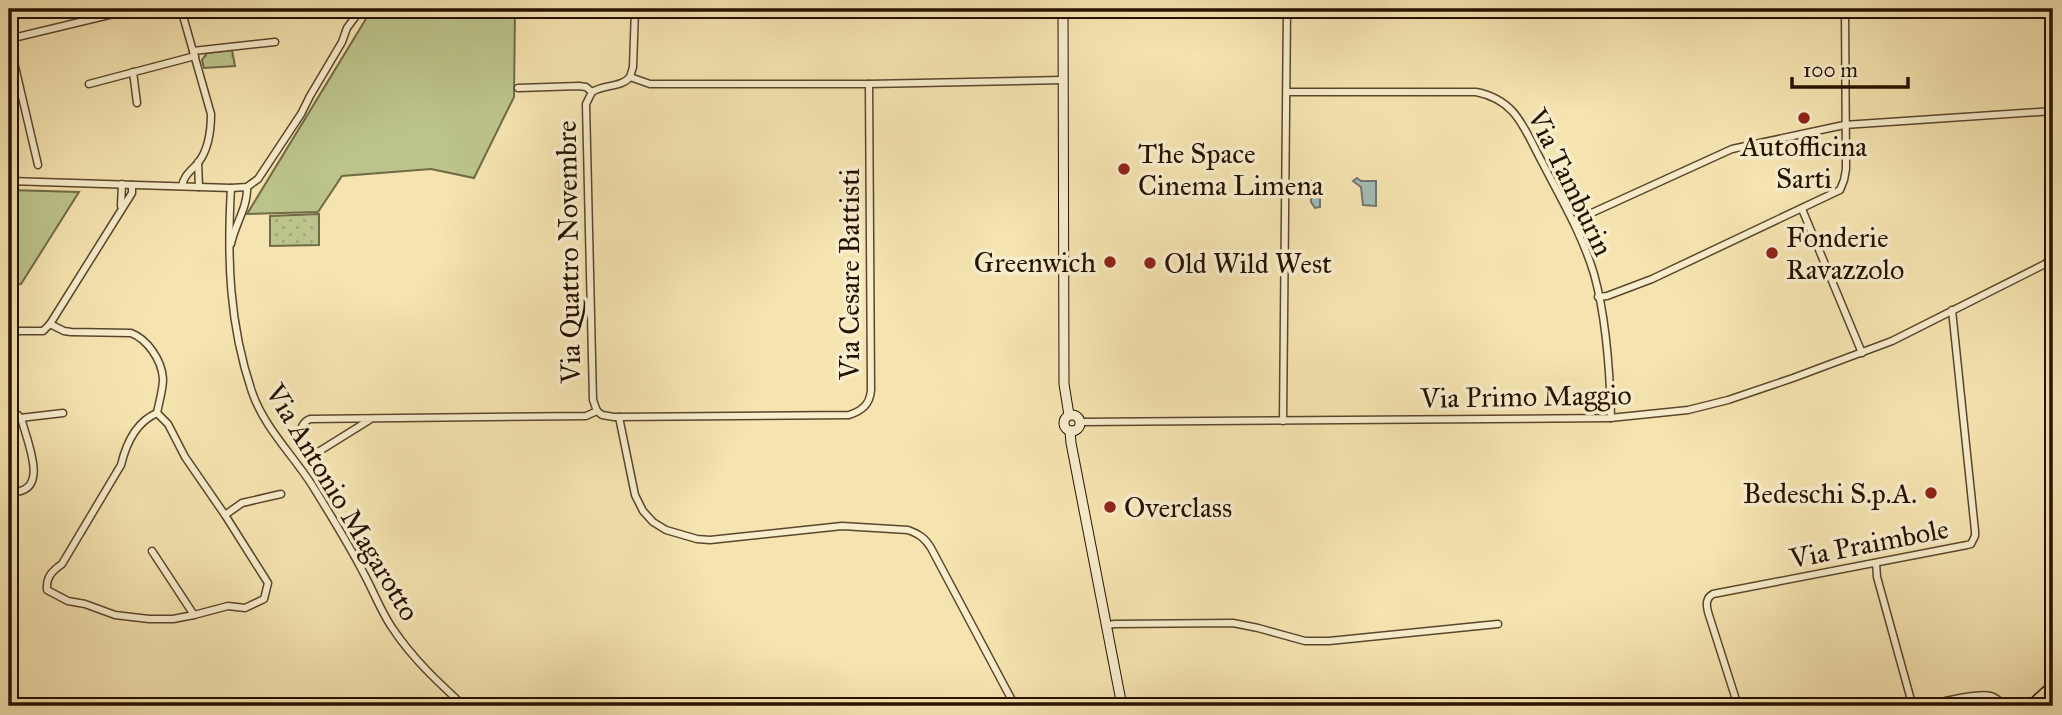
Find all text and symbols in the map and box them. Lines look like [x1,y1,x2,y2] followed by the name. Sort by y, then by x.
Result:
[1792,46,1908,90] scale bar
[1803,57,1858,83] text: 100 m
[1519,102,1621,262] street label: Via Tamburin
[1796,110,1812,126] marker: Autofficina Sarti
[549,120,588,385] street label: Via Quattro Novembre
[1740,129,1867,196] place label: Autofficina Sarti
[1138,136,1324,203] place label: The Space Cinema Limena
[1116,161,1132,177] marker: The Space Cinema Limena
[832,168,867,381] street label: Via Cesare Battisti
[1786,220,1904,287] place label: Fonderie Ravazzolo
[974,245,1096,280] place label: Greenwich
[1764,245,1780,261] marker: Fonderie Ravazzolo
[1164,246,1332,281] place label: Old Wild West
[1102,254,1118,270] marker: Greenwich
[1142,255,1158,271] marker: Old Wild West
[257,376,427,627] street label: Via Antonio Magarotto
[1419,377,1632,416] street label: Via Primo Maggio
[1743,476,1917,511] place label: Bedeschi S.p.A.
[1923,485,1939,501] marker: Bedeschi S.p.A.
[1124,490,1232,525] place label: Overclass
[1102,499,1118,515] marker: Overclass
[1786,511,1952,576] street label: Via Praimbole

